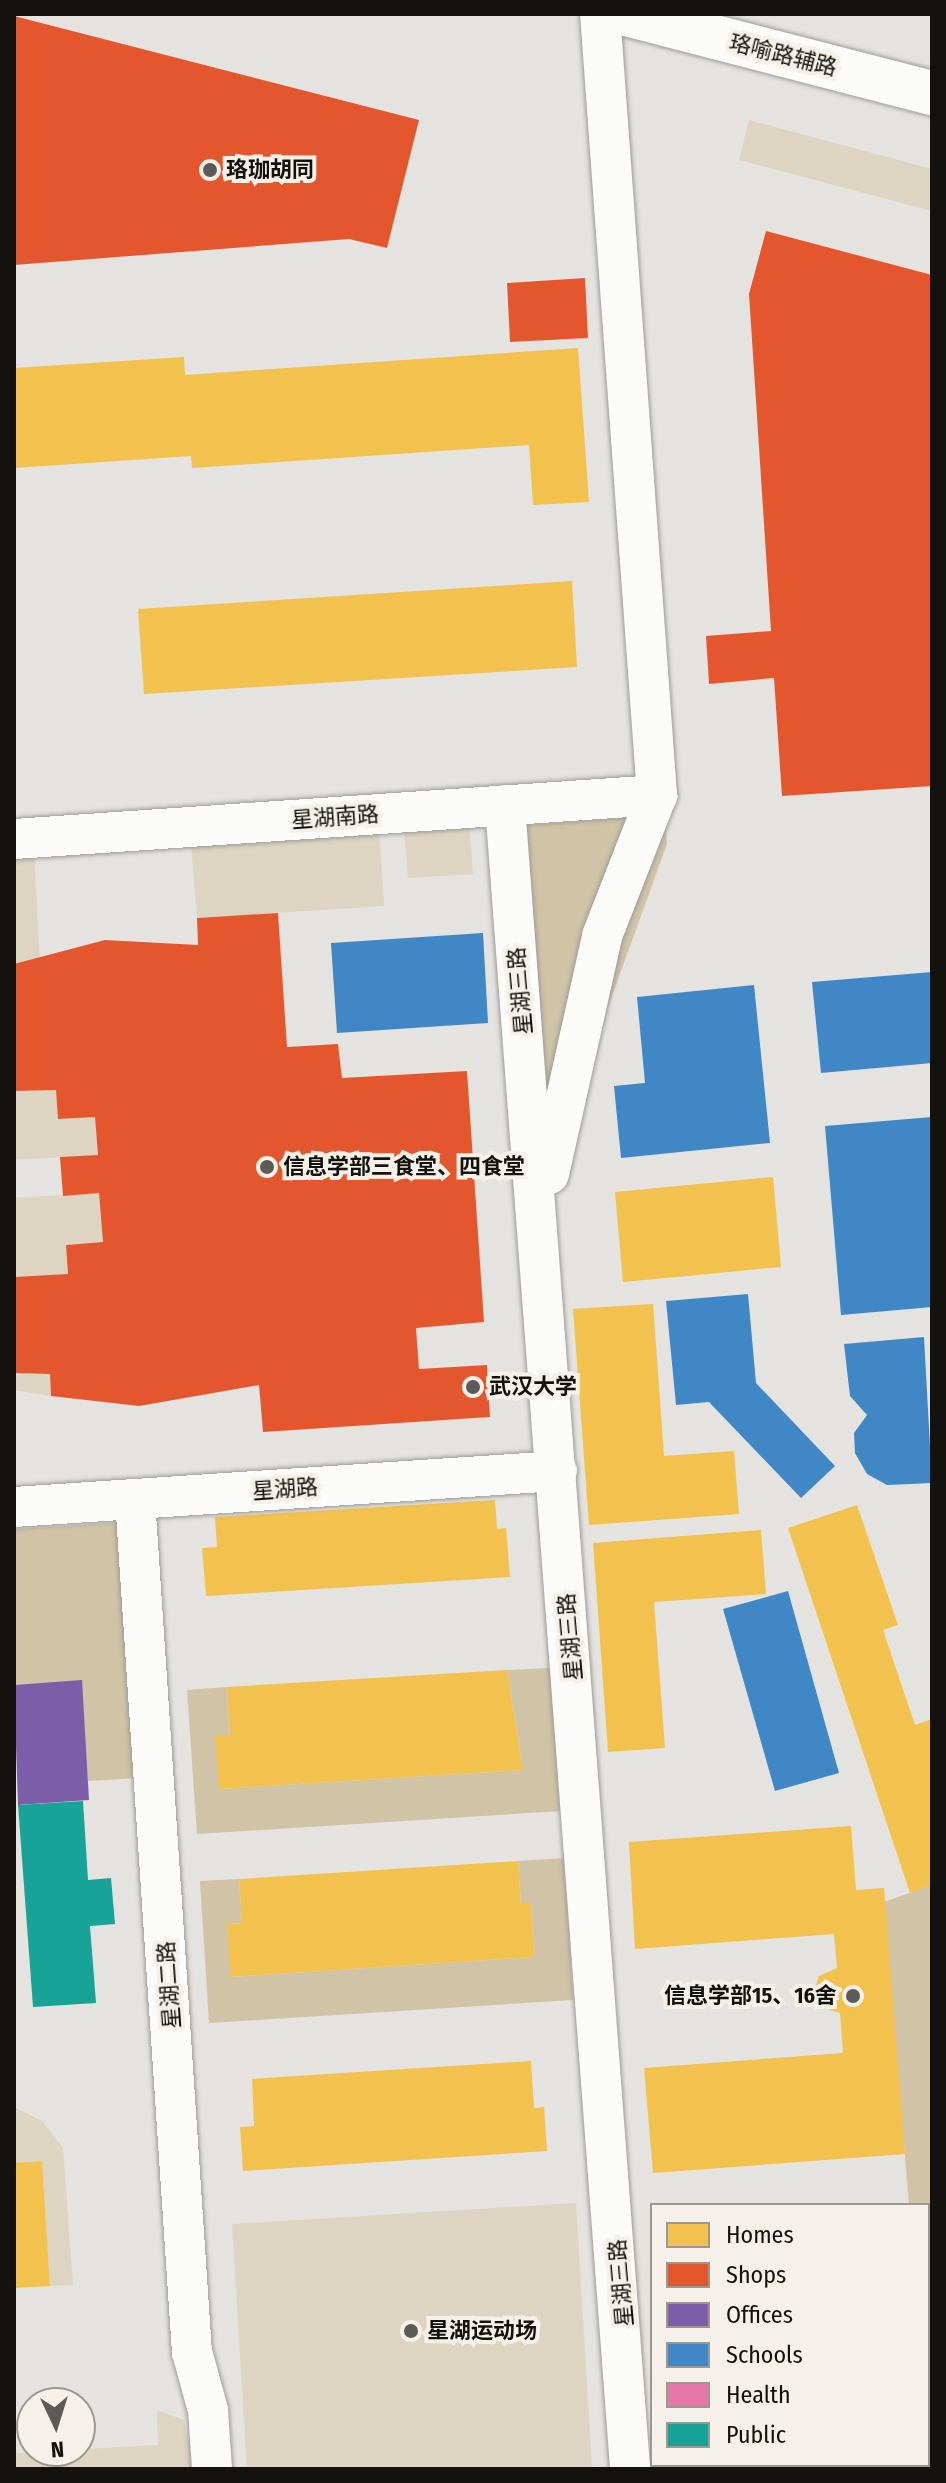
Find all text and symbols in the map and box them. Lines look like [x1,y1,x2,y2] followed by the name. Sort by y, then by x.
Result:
[726,29,840,81] street label: 珞喻路辅路
[226,157,314,183] place label: 珞珈胡同
[201,161,219,179] marker: 珞珈胡同
[290,801,380,833] street label: 星湖南路
[503,946,537,1036] street label: 星湖三路
[283,1154,525,1180] place label: 信息学部三食堂、四食堂
[258,1158,276,1176] marker: 信息学部三食堂、四食堂
[489,1374,577,1400] place label: 武汉大学
[464,1378,482,1396] marker: 武汉大学
[251,1474,319,1504] street label: 星湖路
[553,1592,587,1682] street label: 星湖三路
[153,1940,185,2030] street label: 星湖二路
[664,1983,837,2009] place label: 信息学部15、16舍
[844,1987,862,2005] marker: 信息学部15、16舍
[650,2203,930,2467] legend
[726,2221,794,2249] text: Homes
[604,2238,638,2328] street label: 星湖三路
[726,2261,786,2289] text: Shops
[726,2301,793,2329] text: Offices
[427,2318,537,2344] place label: 星湖运动场
[402,2322,420,2340] marker: 星湖运动场
[726,2341,803,2369] text: Schools
[726,2381,791,2409] text: Health
[16,2387,96,2467] north arrow
[726,2421,786,2449] text: Public
[50,2436,65,2463] text: N

